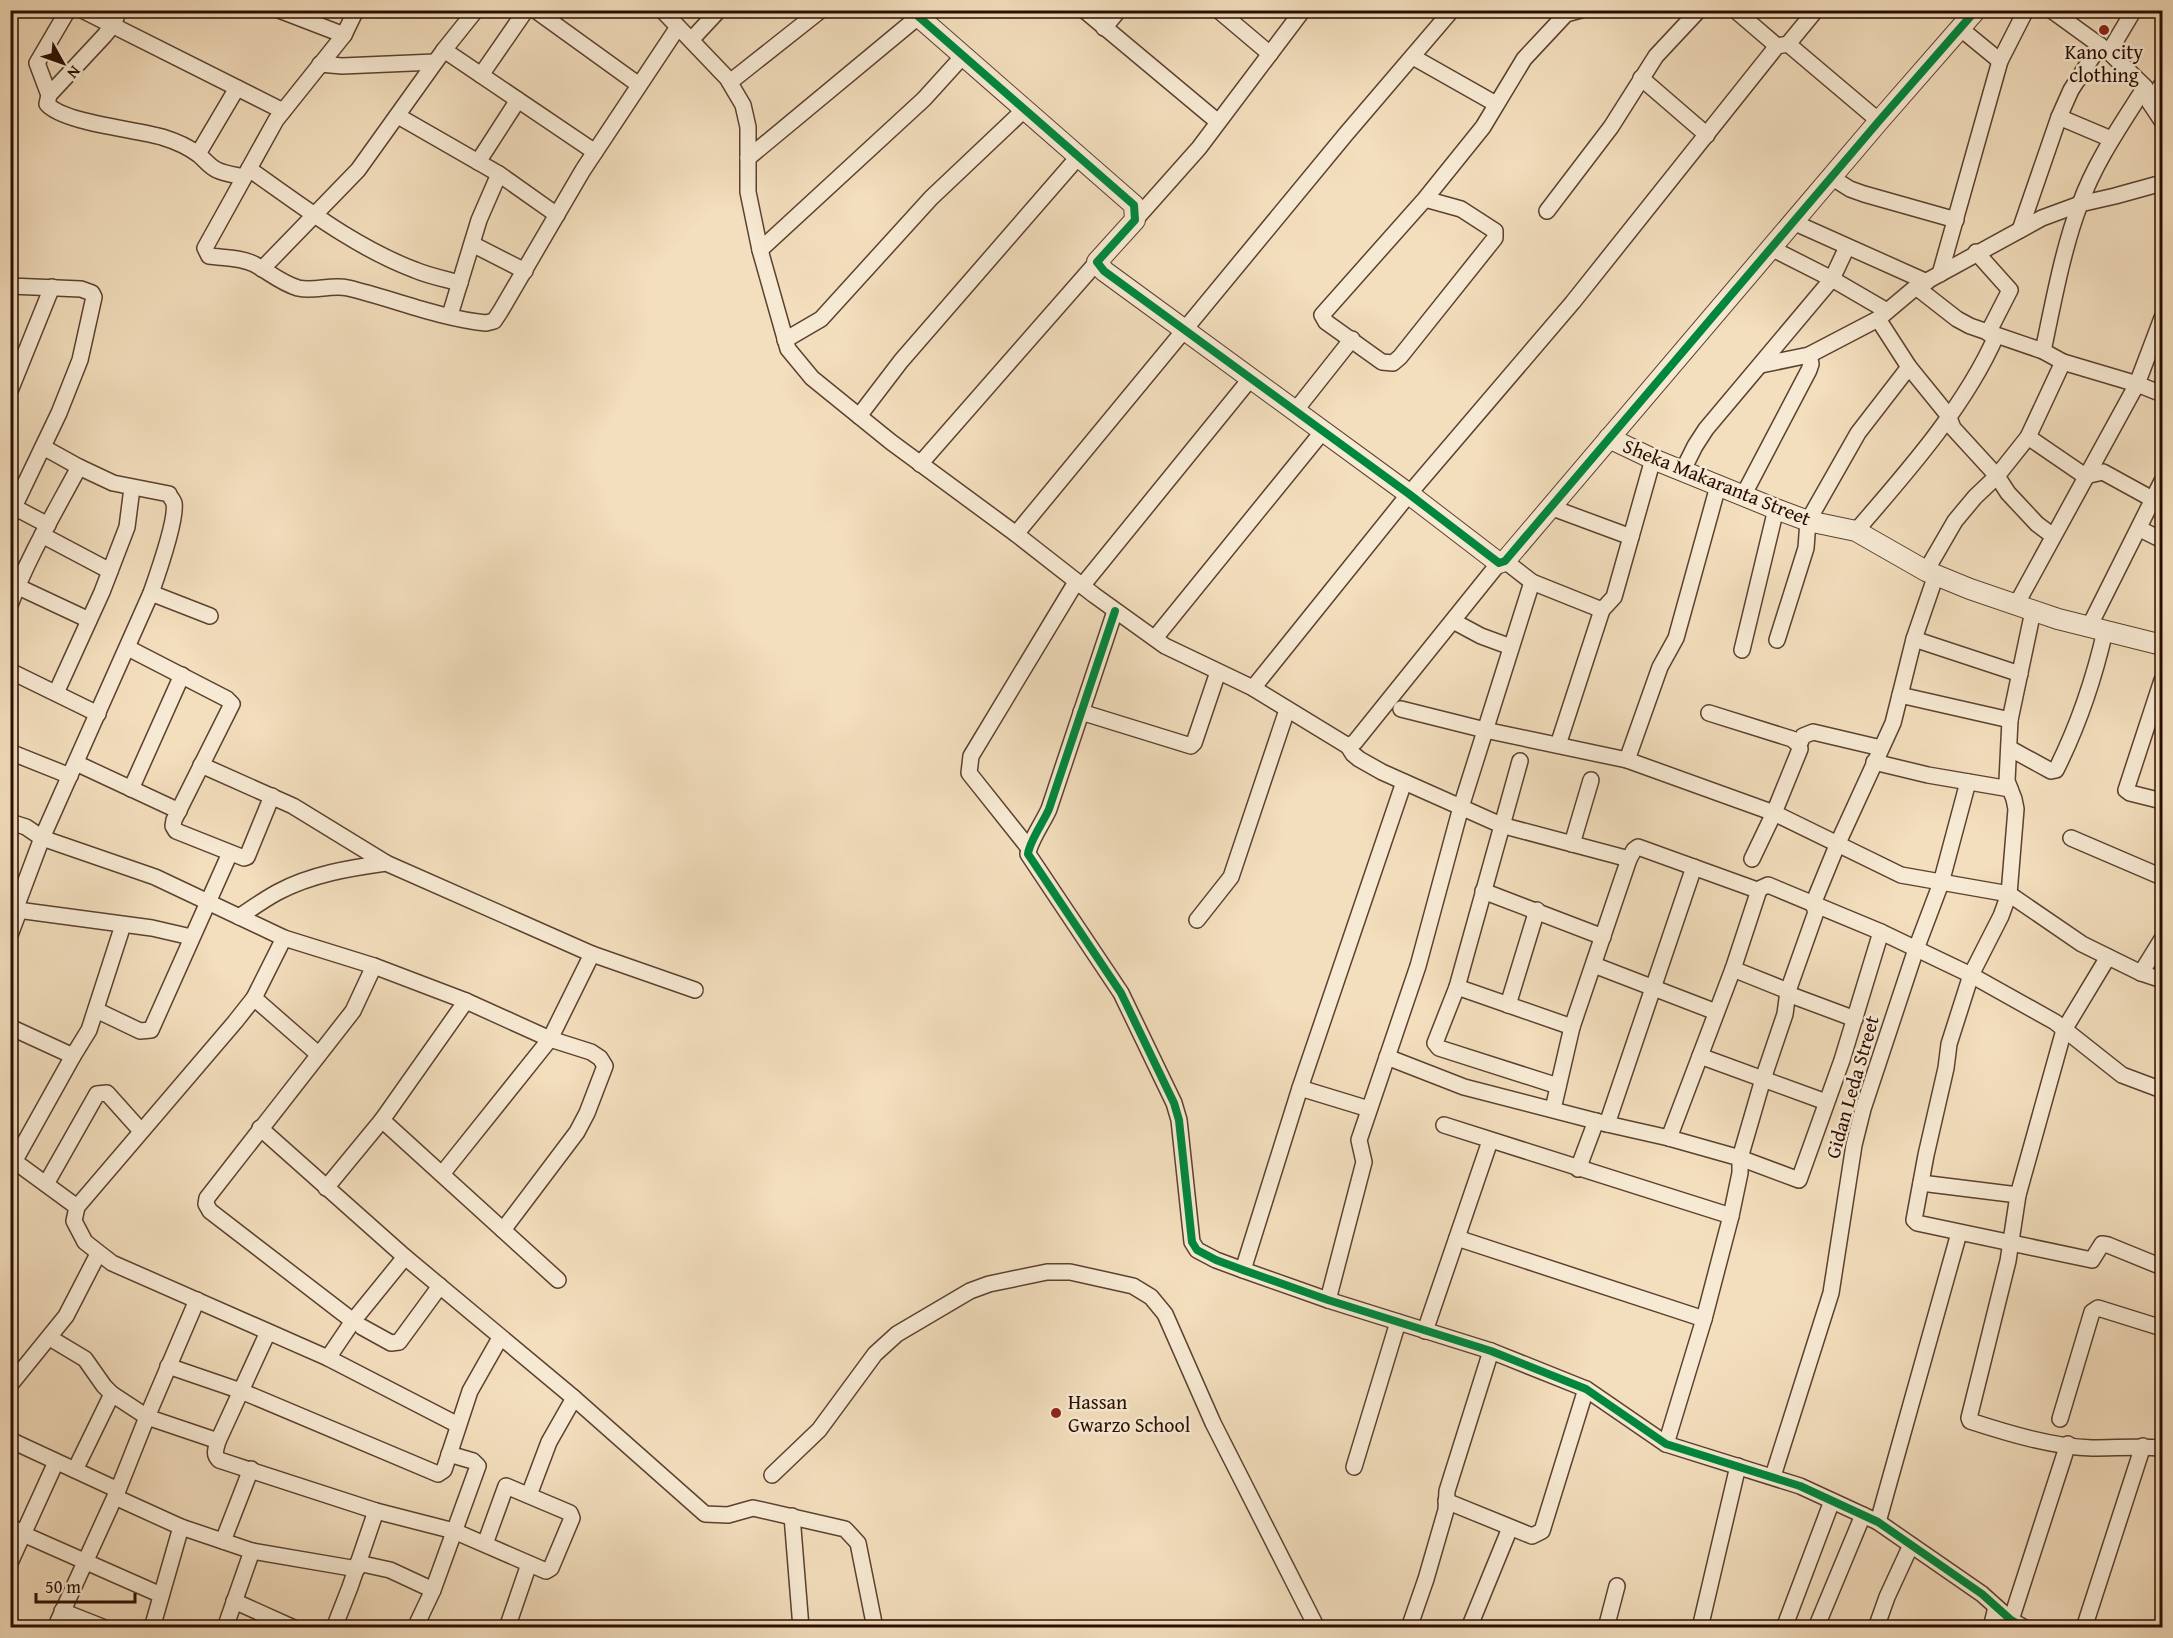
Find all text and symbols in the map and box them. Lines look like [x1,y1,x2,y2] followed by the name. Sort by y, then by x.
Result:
[2097,23,2111,37] marker: Kano city clothing
[33,33,93,93] north arrow
[2065,37,2143,89] place label: Kano city clothing
[62,61,87,85] text: N
[1619,431,1815,532] street label: Sheka Makaranta Street
[1817,1012,1886,1162] street label: Gidan Leda Street
[1068,1387,1191,1439] place label: Hassan Gwarzo School
[1049,1406,1063,1420] marker: Hassan Gwarzo School
[36,1566,135,1604] scale bar
[45,1573,81,1600] text: 50 m

